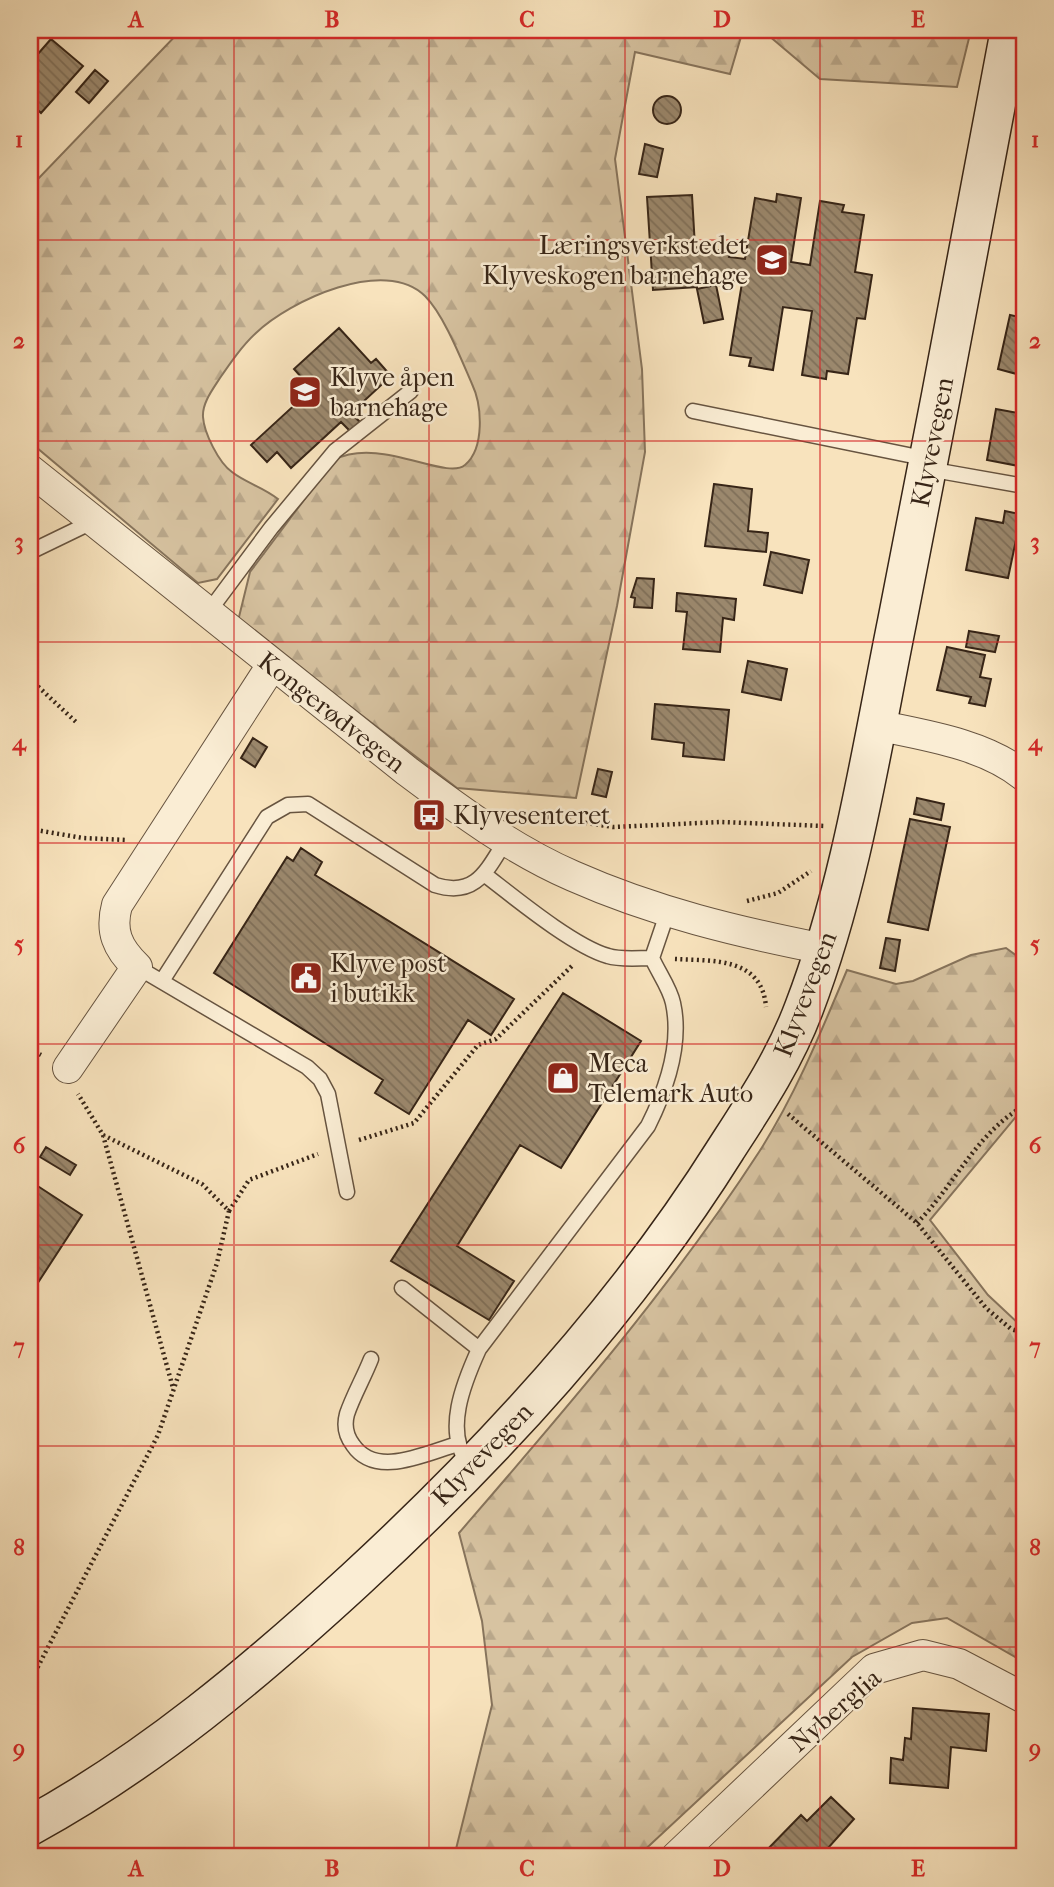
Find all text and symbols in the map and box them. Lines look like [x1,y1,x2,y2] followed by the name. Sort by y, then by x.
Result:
[127,6,145,33] text: A
[325,6,340,33] text: B
[519,6,535,33] text: C
[713,6,731,33] text: D
[911,6,925,33] text: E
[15,126,23,153] text: 1
[1031,126,1039,153] text: 1
[482,230,749,291] place label: Læringsverkstedet Klyveskogen barnehage
[753,241,791,279] school or university icon: Læringsverkstedet Klyveskogen barnehage
[13,327,25,354] text: 2
[1029,327,1041,354] text: 2
[329,362,454,423] place label: Klyve åpen barnehage
[286,373,324,411] school or university icon: Klyve åpen barnehage
[905,374,960,510] street label: Klyvevegen
[14,528,24,555] text: 3
[1030,528,1040,555] text: 3
[252,645,412,780] street label: Kongerødvegen
[11,729,27,756] text: 4
[1027,729,1043,756] text: 4
[410,796,448,834] bus stop icon: Klyvesenteret
[453,800,611,831] place label: Klyvesenteret
[767,927,844,1061] street label: Klyvevegen
[14,930,24,957] text: 5
[1030,930,1040,957] text: 5
[330,948,447,1009] place label: Klyve post i butikk
[287,959,325,997] public building icon: Klyve post i butikk
[588,1048,753,1109] place label: Meca Telemark Auto
[544,1059,582,1097] shop icon: Meca Telemark Auto
[13,1132,26,1159] text: 6
[1029,1132,1042,1159] text: 6
[12,1333,25,1360] text: 7
[1028,1333,1041,1360] text: 7
[425,1396,539,1512] street label: Klyvevegen
[13,1534,25,1561] text: 8
[1029,1534,1041,1561] text: 8
[783,1662,888,1759] street label: Nyberglia
[12,1735,25,1762] text: 9
[1028,1735,1041,1762] text: 9
[127,1855,145,1882] text: A
[325,1855,340,1882] text: B
[519,1855,535,1882] text: C
[713,1855,731,1882] text: D
[911,1855,925,1882] text: E

